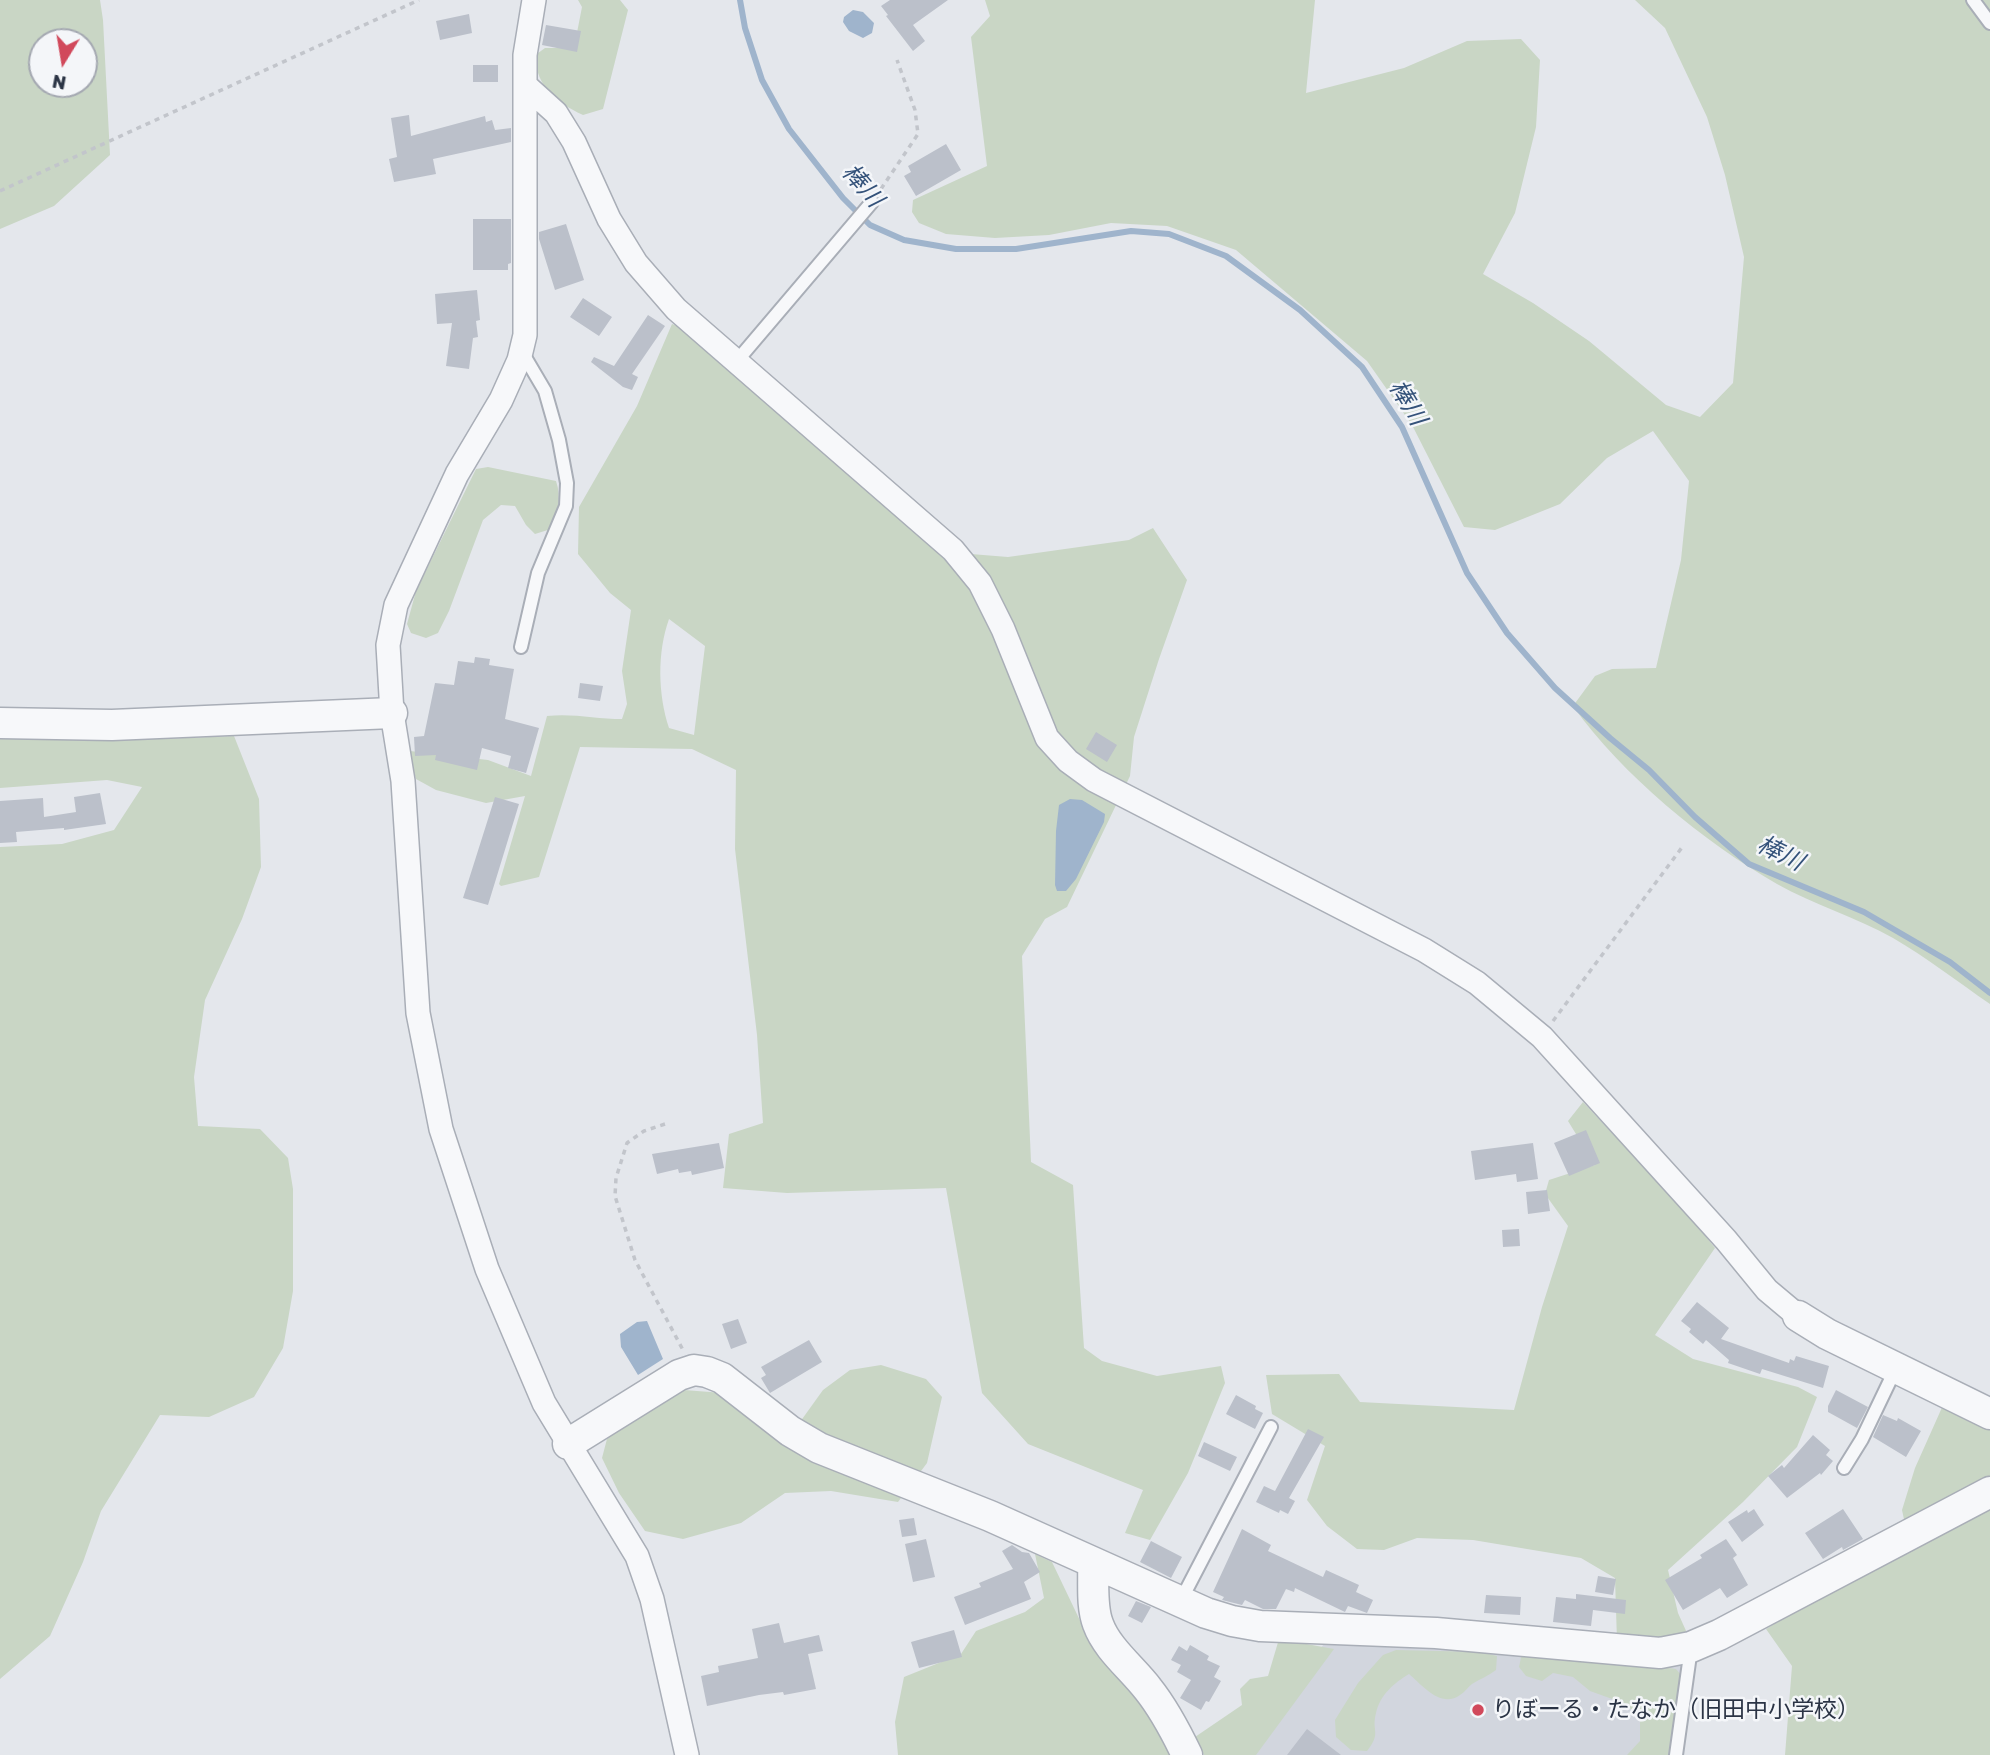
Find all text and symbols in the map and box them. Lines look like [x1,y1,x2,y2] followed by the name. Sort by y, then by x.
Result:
[28,28,98,98] north arrow
[50,70,68,95] text: N
[835,158,889,214] water label: 棒川
[1382,375,1432,431] water label: 棒川
[1752,831,1808,877] water label: 棒川
[1492,1696,1860,1724] place label: りぼーる・たなか（旧田中小学校）
[1470,1702,1486,1718] marker: りぼーる・たなか（旧田中小学校）

